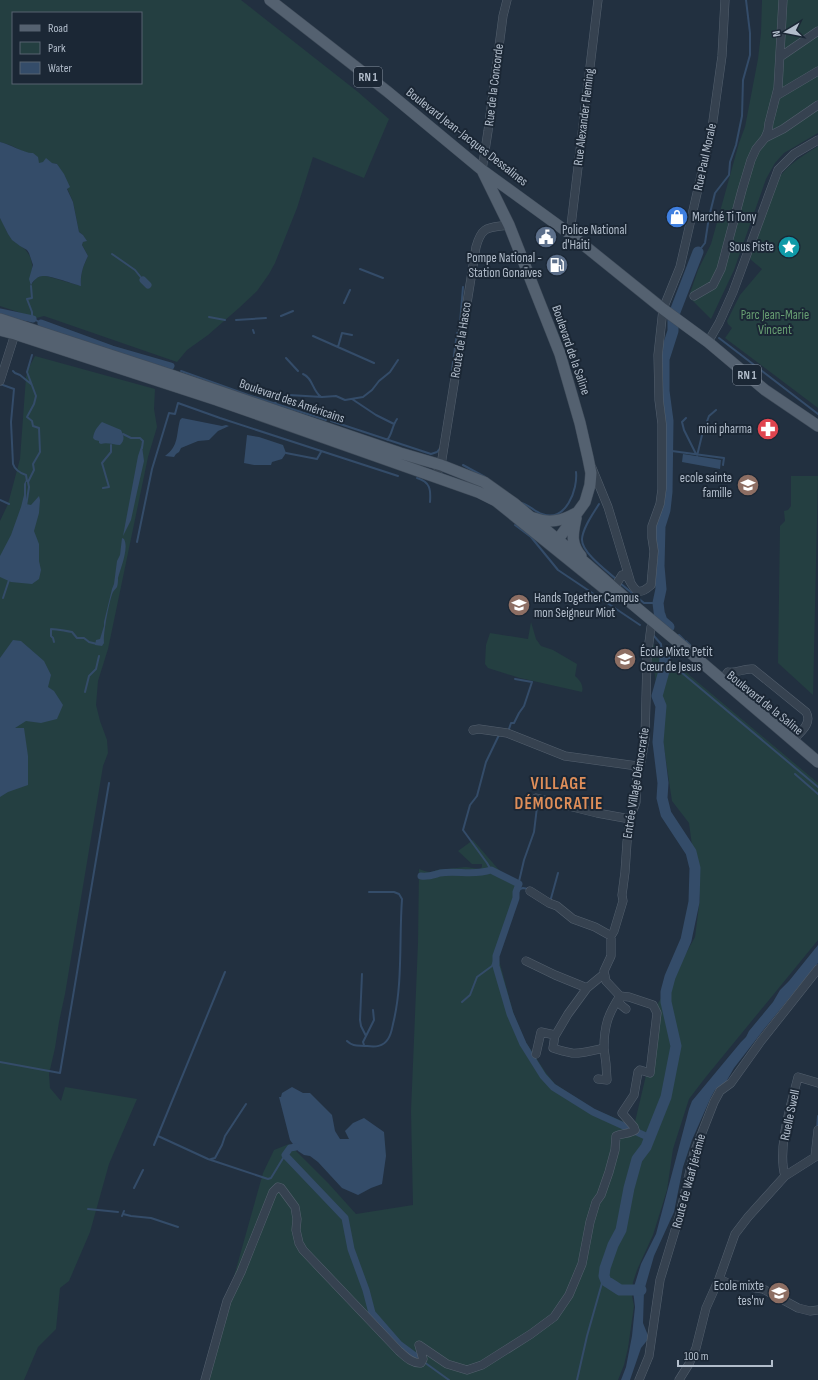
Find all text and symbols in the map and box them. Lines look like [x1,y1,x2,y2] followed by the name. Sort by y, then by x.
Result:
[12,12,142,84] legend
[766,12,806,52] north arrow
[48,21,68,36] text: Road
[770,30,784,38] text: N
[48,41,66,56] text: Park
[481,43,507,127] street label: Rue de la Concorde
[48,61,72,76] text: Water
[354,67,382,87] road number: RN 1
[570,67,598,167] street label: Rue Alexander Fleming
[403,84,531,190] street label: Boulevard Jean-Jacques Dessalines
[690,122,720,192] street label: Rue Paul Morale
[664,204,690,230] shop icon: Marché Ti Tony
[692,209,756,225] place label: Marché Ti Tony
[562,222,627,253] place label: Police National d'Haiti
[533,224,559,250] public building icon: Police National d'Haiti
[776,234,802,260] place icon: Sous Piste
[729,239,774,255] place label: Sous Piste
[467,250,542,281] place label: Pompe National - Station Gonaïves
[544,252,570,278] fuel station icon: Pompe National - Station Gonaïves
[447,301,475,379] street label: Route de la Hasco
[548,303,594,397] street label: Boulevard de la Saline
[741,307,809,338] park label: Parc Jean-Marie Vincent
[733,365,761,385] road number: RN 1
[237,375,347,427] street label: Boulevard des Américains
[755,416,781,442] pharmacy icon: mini pharma
[698,421,752,437] place label: mini pharma
[680,470,732,501] place label: ecole sainte famille
[735,472,761,498] school or university icon: ecole sainte famille
[534,590,639,621] place label: Hands Together Campus mon Seigneur Miot
[506,592,532,618] school or university icon: Hands Together Campus mon Seigneur Miot
[640,644,713,675] place label: École Mixte Petit Cœur de Jesus
[612,646,638,672] school or university icon: École Mixte Petit Cœur de Jesus
[724,667,806,739] street label: Boulevard de la Saline
[619,726,653,840] street label: Entrée Village Démocratie
[515,774,603,814] district label: VILLAGE DÉMOCRATIE
[777,1088,803,1142] street label: Ruelle Swell
[669,1132,709,1230] street label: Route de Waaf Jérémie
[714,1278,764,1309] place label: Ecole mixte tes'nv
[766,1280,792,1306] school or university icon: Ecole mixte tes'nv
[678,1342,772,1368] scale bar
[684,1349,709,1364] text: 100 m

